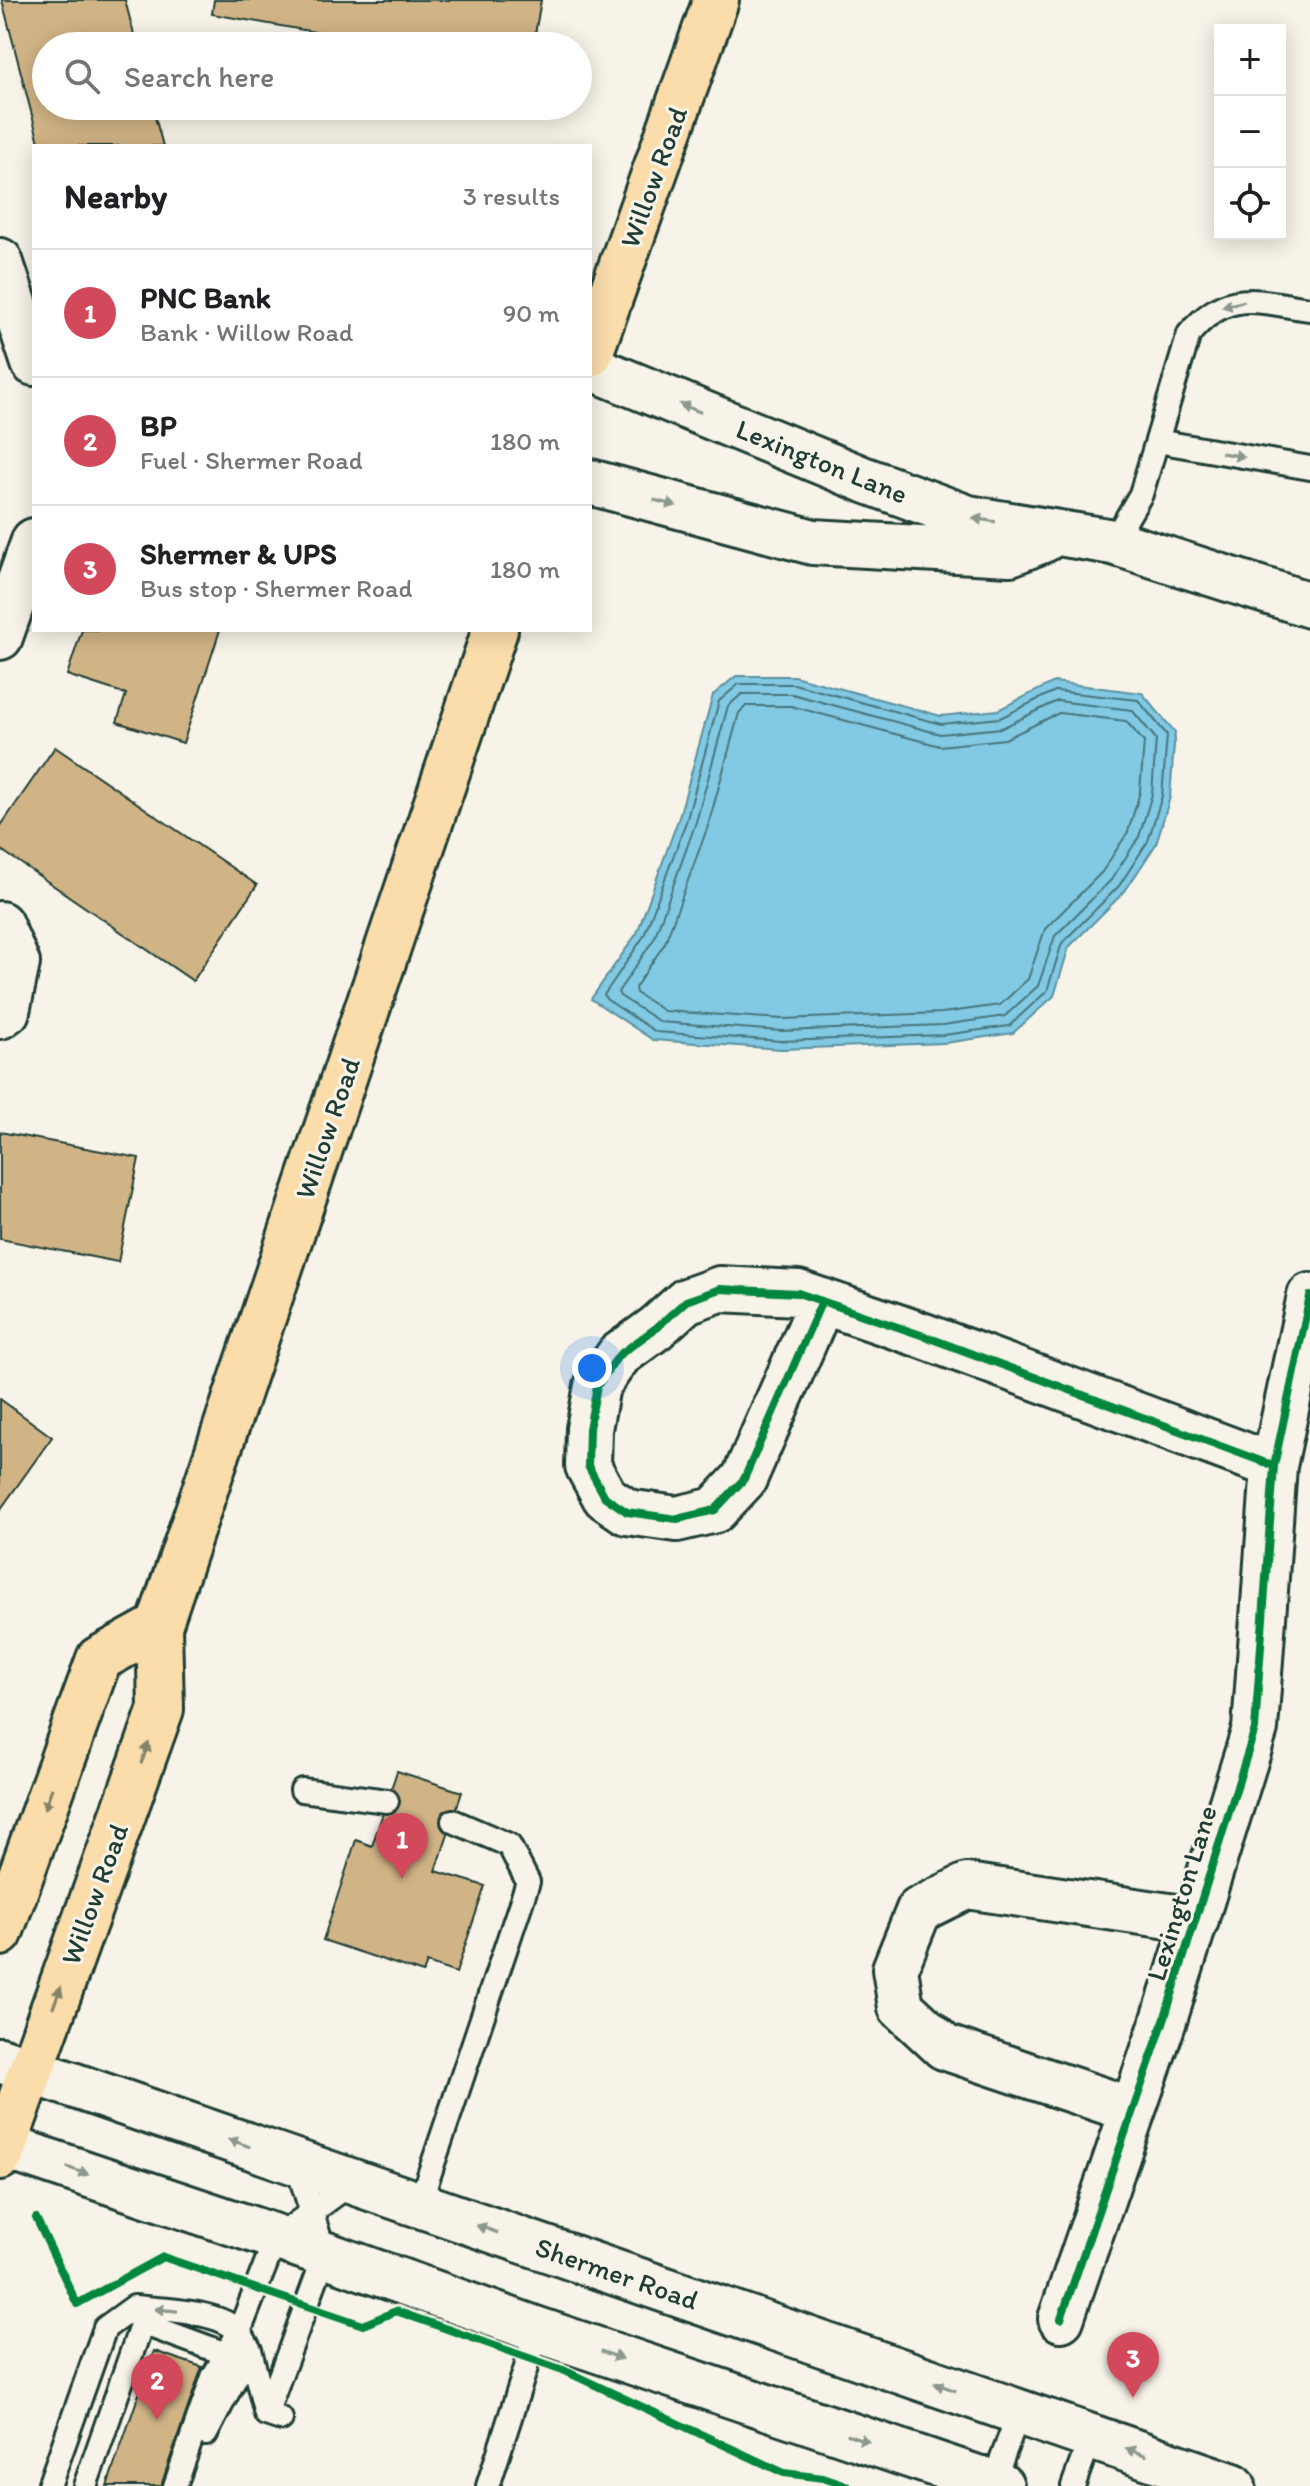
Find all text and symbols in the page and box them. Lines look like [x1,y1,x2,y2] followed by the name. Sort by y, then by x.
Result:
[1214,24,1286,240] map controls
[1214,24,1286,96] button: +
[32,32,592,120] search box
[60,54,104,98] icon: search
[124,58,274,95] text: Search here
[1214,96,1286,168] button: −
[612,101,694,252] street label: Willow Road
[1214,168,1286,240] button: locate
[64,176,167,217] text: Nearby
[463,180,560,212] text: 3 results
[140,279,271,316] text: PNC Bank
[84,297,96,329] text: 1
[503,297,560,329] text: 90 m
[1221,298,1246,310] one-way arrow
[140,316,353,348] text: Bank · Willow Road
[678,401,701,414] one-way arrow
[140,407,177,444] text: BP
[731,411,913,511] street label: Lexington Lane
[83,425,97,457] text: 2
[490,425,560,457] text: 180 m
[140,444,363,476] text: Fuel · Shermer Road
[1221,449,1246,461] one-way arrow
[653,497,678,509] one-way arrow
[972,514,997,526] one-way arrow
[140,535,337,572] text: Shermer & UPS
[83,553,97,585] text: 3
[490,553,560,585] text: 180 m
[140,572,412,604] text: Bus stop · Shermer Road
[287,1052,367,1203] street label: Willow Road
[572,1348,612,1388] your location
[139,1741,152,1765] one-way arrow
[41,1787,54,1811] one-way arrow
[1138,1801,1224,1985] street label: Lexington Lane
[376,1813,428,1879] pin: 1
[53,1818,135,1969] street label: Willow Road
[51,1985,64,2009] one-way arrow
[227,2136,251,2148] one-way arrow
[66,2166,90,2178] one-way arrow
[475,2222,499,2234] one-way arrow
[531,2229,703,2317] street label: Shermer Road
[153,2303,178,2316] one-way arrow
[1107,2332,1159,2398] pin: 3
[600,2350,624,2362] one-way arrow
[131,2354,183,2420] pin: 2
[933,2380,957,2392] one-way arrow
[847,2433,871,2445] one-way arrow
[1123,2446,1147,2458] one-way arrow

